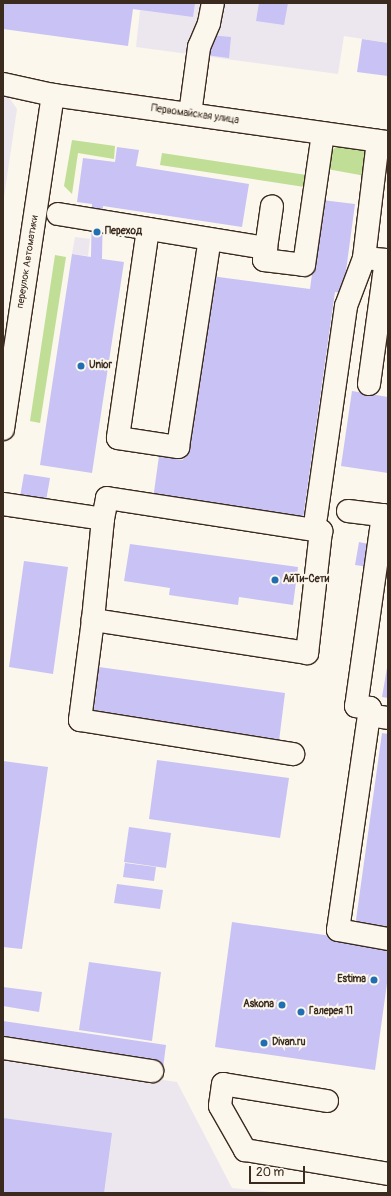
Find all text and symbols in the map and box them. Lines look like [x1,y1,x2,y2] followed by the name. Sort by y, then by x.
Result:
[150,103,240,127] street label: Первомайская улица
[15,215,41,309] street label: переулок Автоматики
[105,226,142,238] place label: Переход
[92,227,102,237] marker: Переход
[89,360,112,372] place label: Unior
[76,361,86,371] marker: Unior
[283,574,329,586] place label: АйТи-Сети
[270,575,280,585] marker: АйТи-Сети
[337,974,366,986] place label: Estima
[369,975,379,985] marker: Estima
[243,999,274,1011] place label: Askona
[277,1000,287,1010] marker: Askona
[309,1006,353,1018] place label: Галерея 11
[296,1007,306,1017] marker: Галерея 11
[272,1037,306,1049] place label: Divan.ru
[259,1038,269,1048] marker: Divan.ru
[251,1158,307,1184] scale bar
[256,1165,284,1180] text: 20 m

